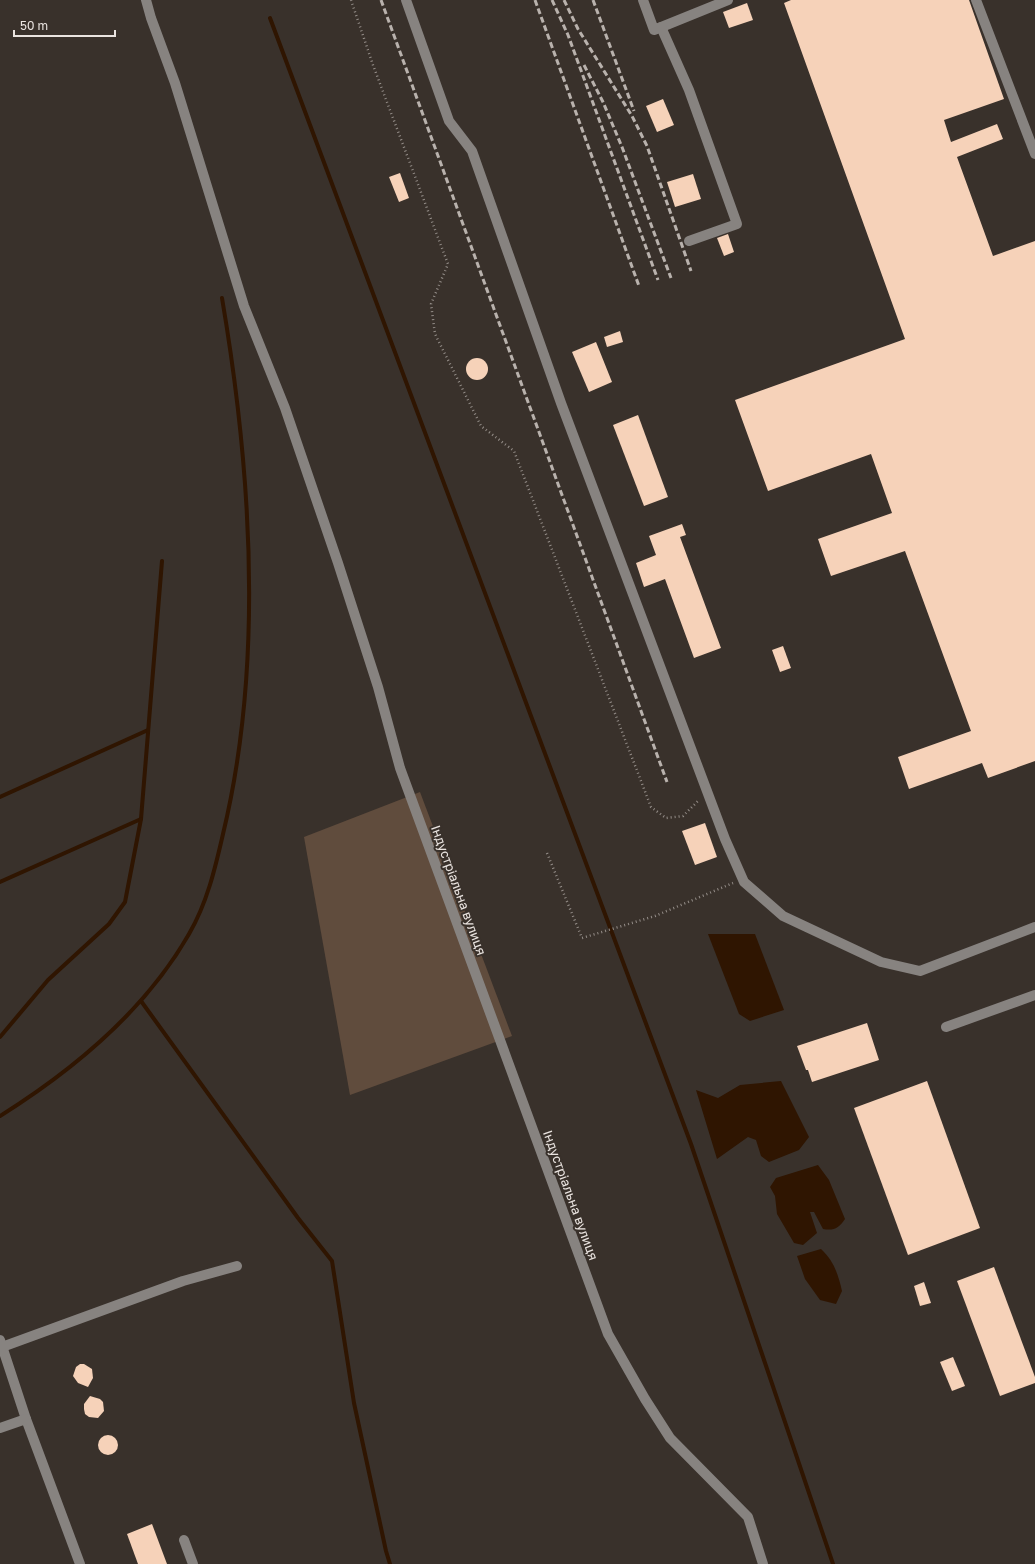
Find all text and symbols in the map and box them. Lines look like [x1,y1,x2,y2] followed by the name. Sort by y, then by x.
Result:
[14,12,115,38] scale bar
[20,18,48,33] text: 50 m
[428,823,490,957] street label: Індустріальна вулиця
[540,1128,602,1262] street label: Індустріальна вулиця

